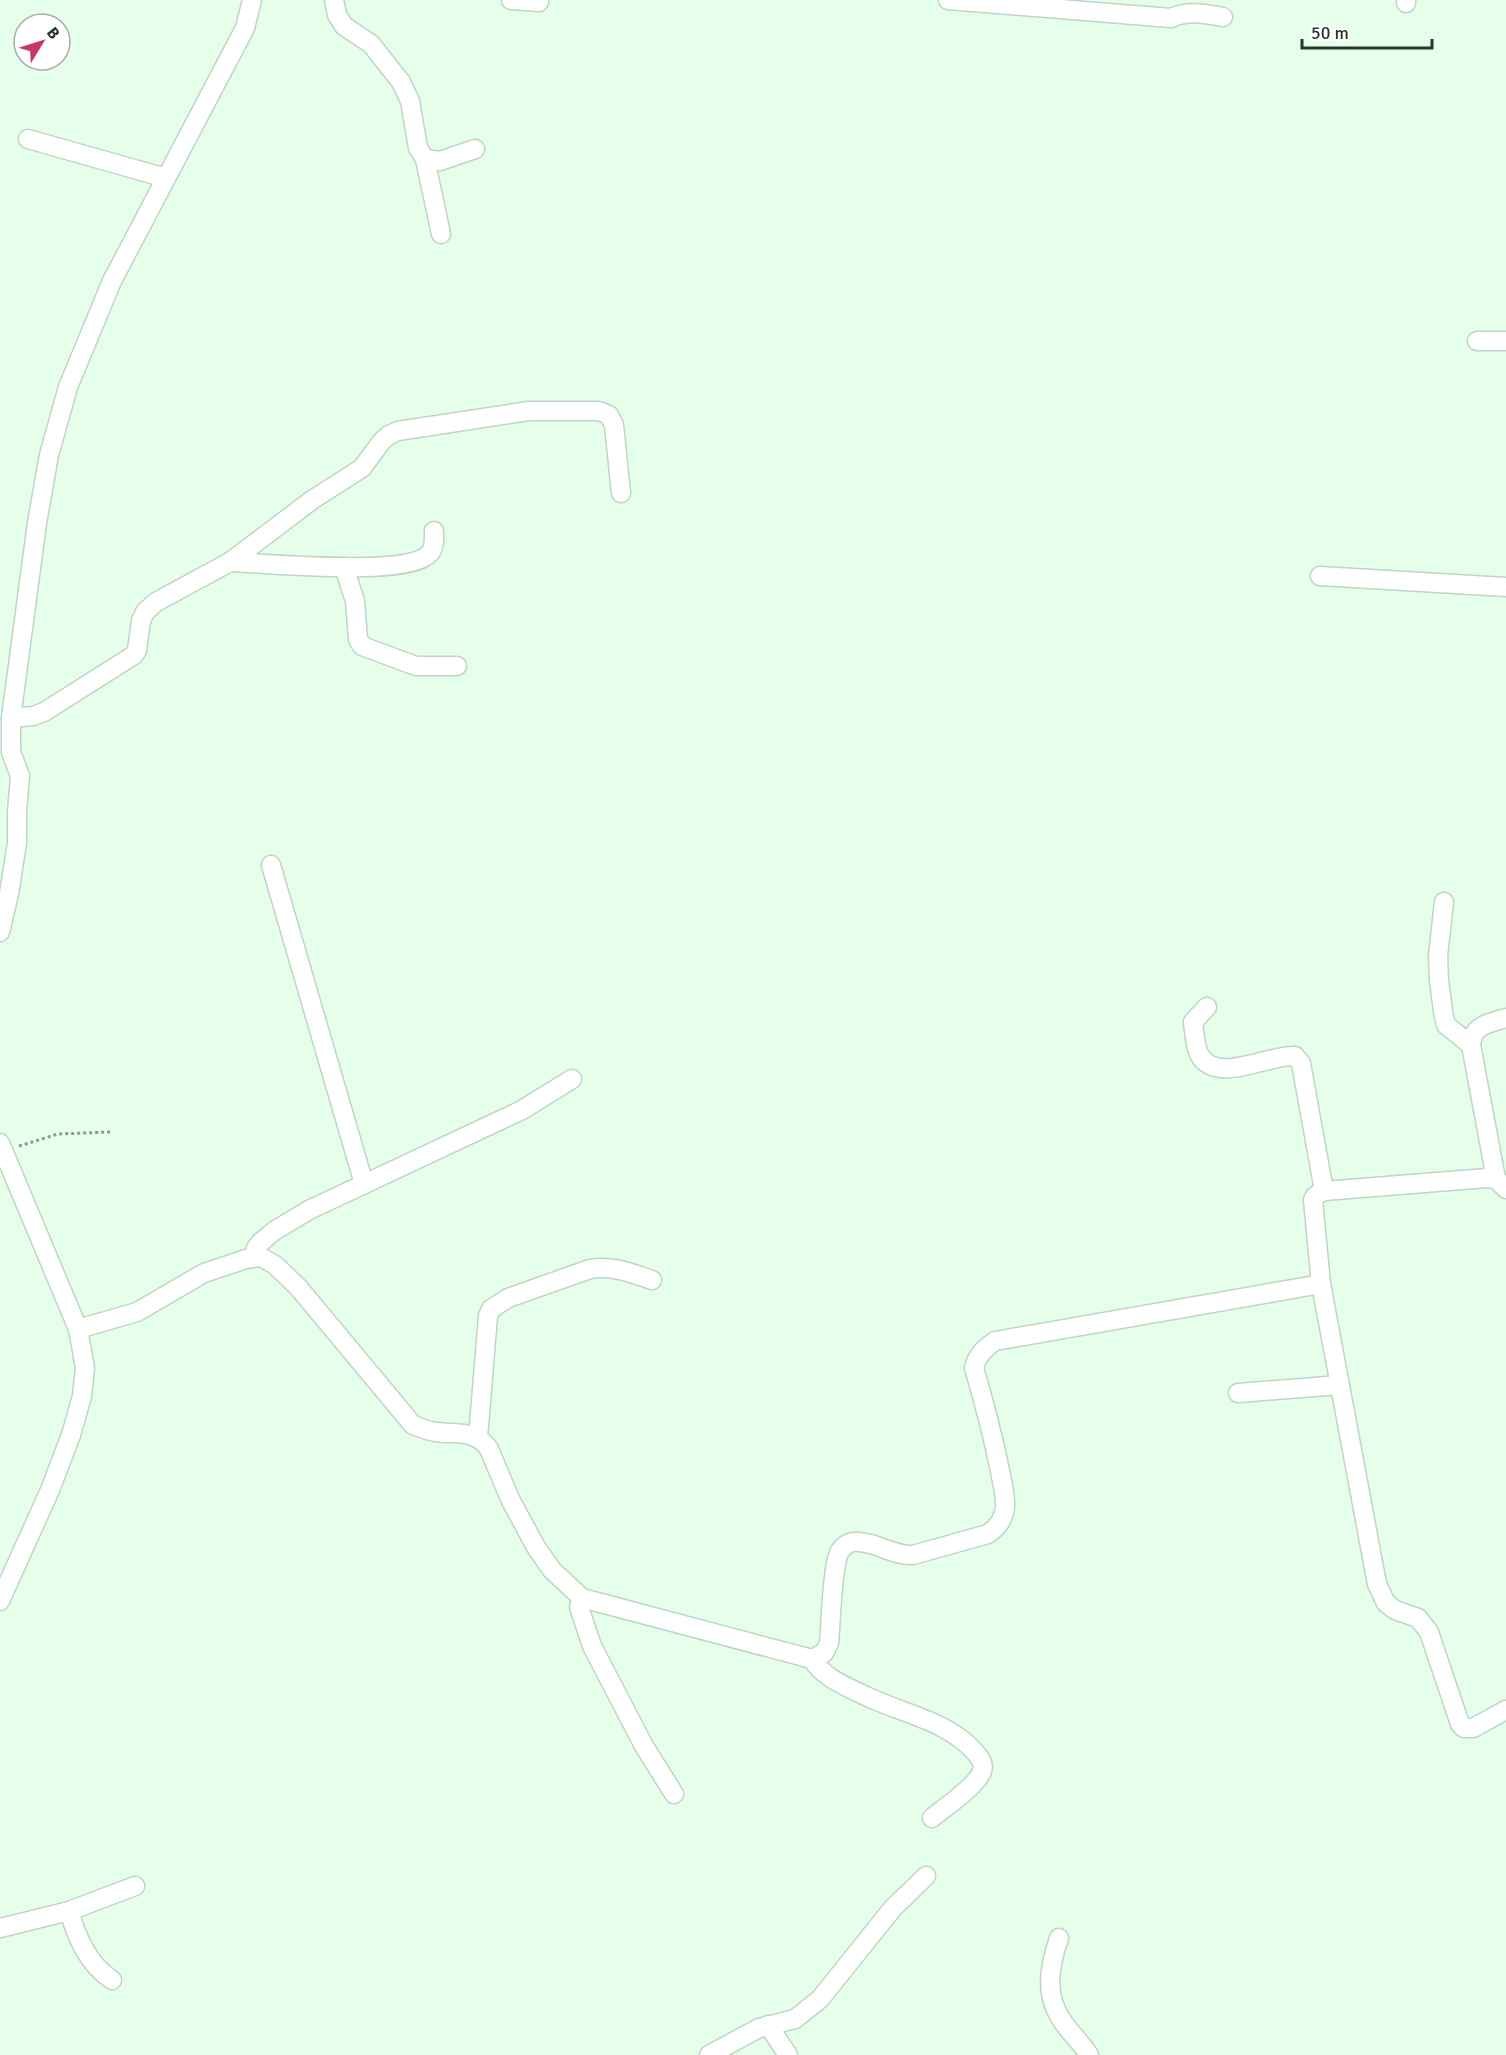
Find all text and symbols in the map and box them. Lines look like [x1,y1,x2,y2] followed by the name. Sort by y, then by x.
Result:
[12,12,72,72] north arrow
[1302,12,1432,50] scale bar
[1311,22,1349,44] text: 50 m
[42,23,64,44] text: B

